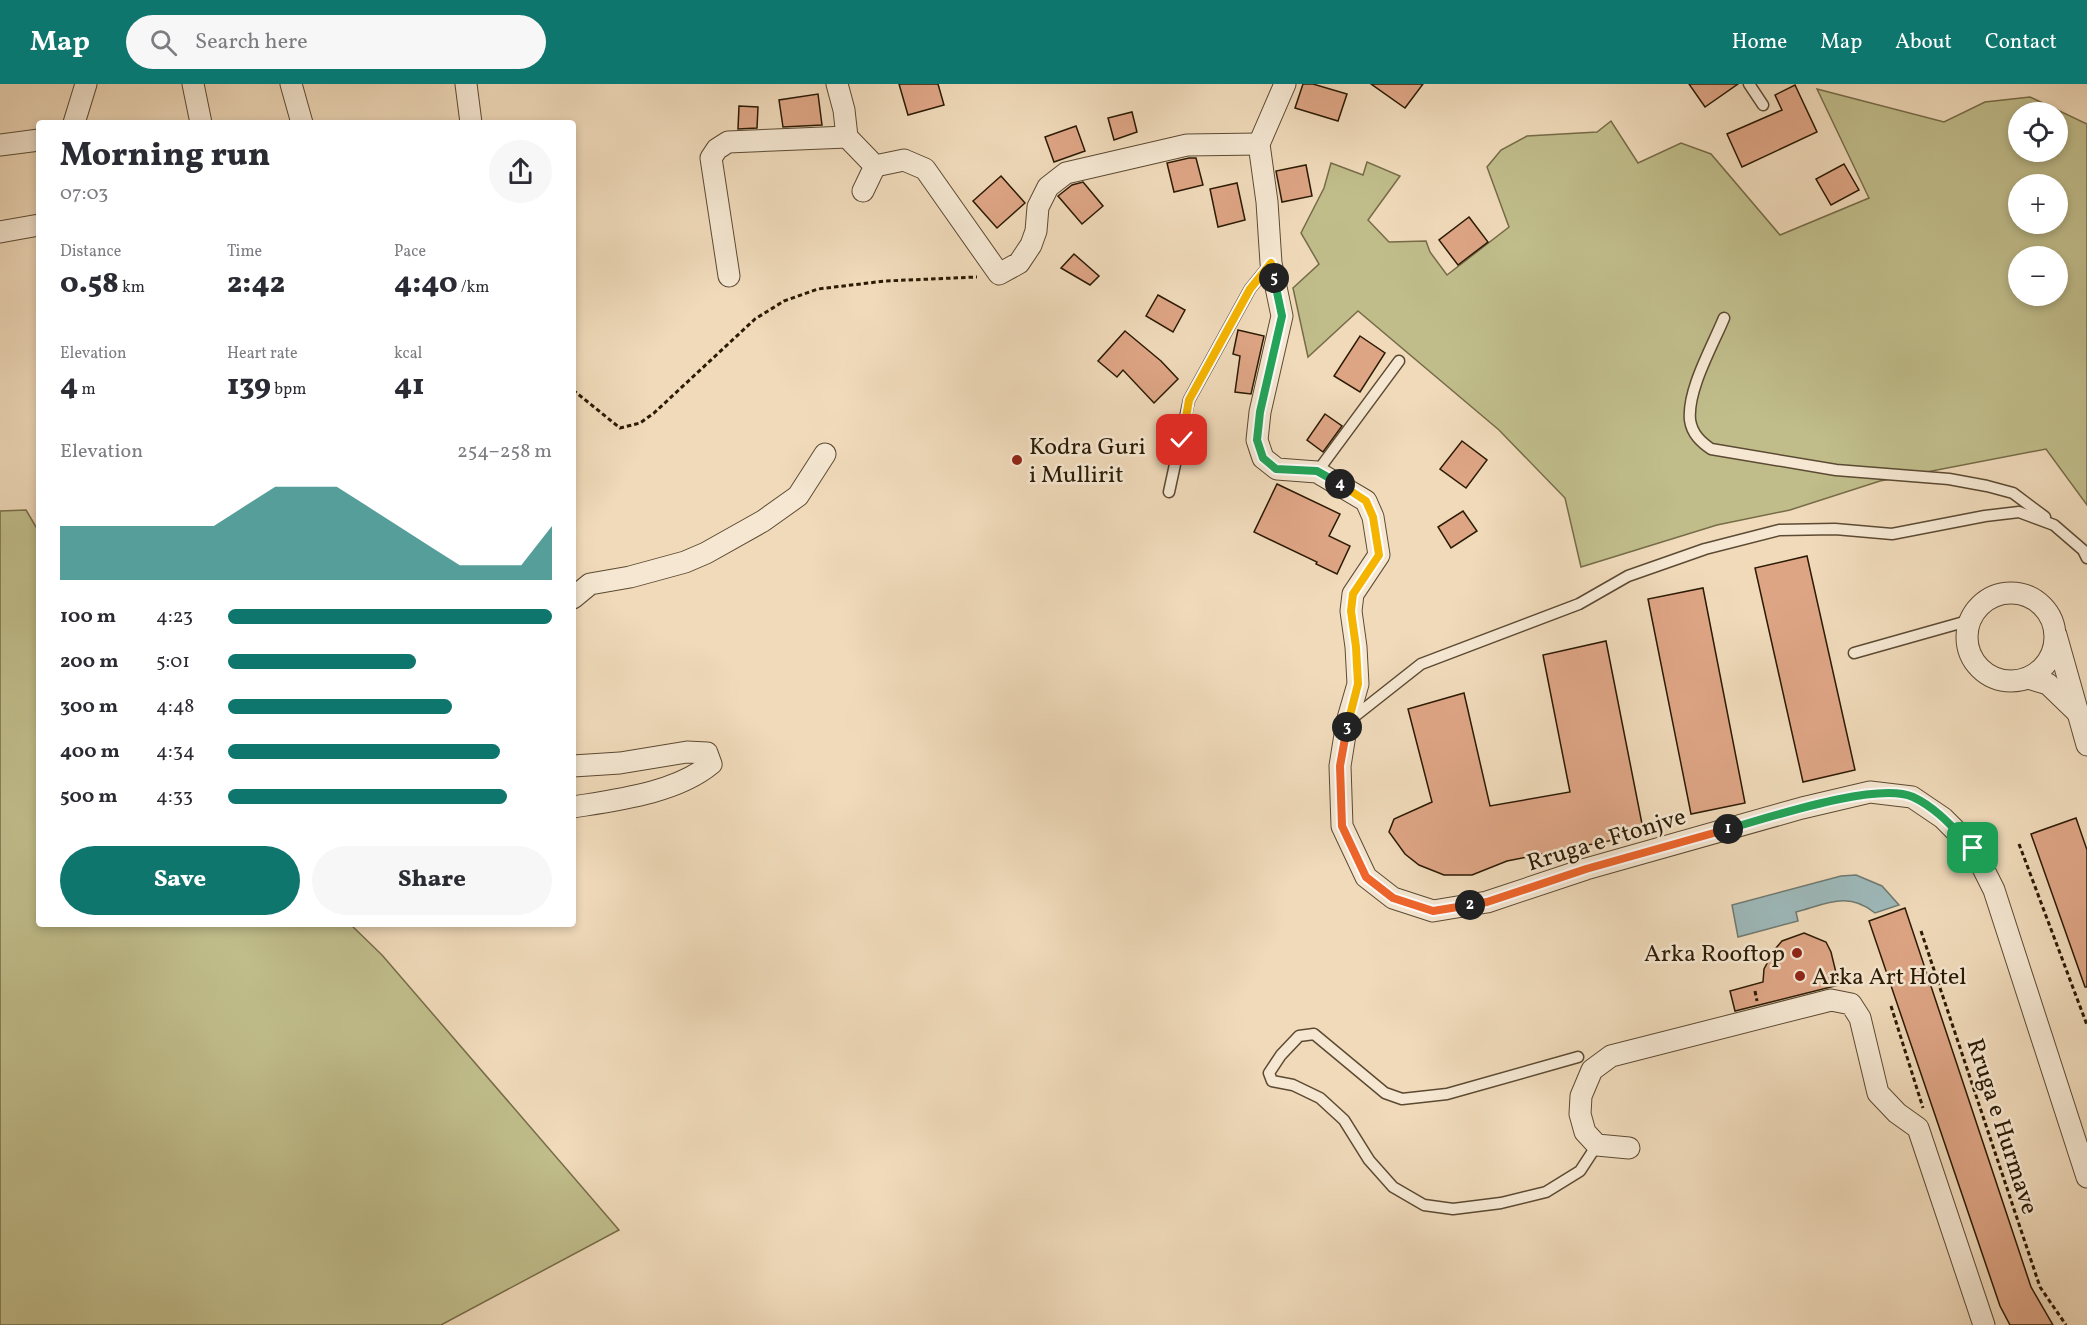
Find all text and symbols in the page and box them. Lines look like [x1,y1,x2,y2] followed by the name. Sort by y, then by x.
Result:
[126,15,546,69] search box
[30,23,90,62] text: Map
[147,26,180,59] icon: search
[195,27,308,58] text: Search here
[1732,28,1787,57] text: Home
[1820,28,1862,57] text: Map
[1895,28,1952,57] text: About
[1985,28,2057,57] text: Contact
[2008,102,2068,306] map controls
[2008,102,2068,162] button: locate
[60,134,270,180] text: Morning run
[489,140,552,203] button: share
[2008,174,2068,234] button: +
[60,180,108,208] text: 07:03
[60,241,121,263] text: Distance
[227,241,262,263] text: Time
[394,241,426,263] text: Pace
[2008,246,2068,306] button: −
[60,263,119,305] text: 0.58
[227,263,285,305] text: 2:42
[394,263,458,305] text: 4:40
[1259,263,1289,293] pin: 5
[1270,267,1278,289] text: 5
[119,277,145,299] text: km
[458,277,489,299] text: /km
[60,343,127,365] text: Elevation
[227,343,298,365] text: Heart rate
[394,343,422,365] text: kcal
[60,365,78,407] text: 4
[227,365,271,407] text: 139
[394,365,424,407] text: 41
[78,379,96,401] text: m
[271,379,306,401] text: bpm
[1156,414,1207,465] pin
[1165,423,1198,456] icon: check
[1029,431,1146,493] place label: Kodra Guri i Mullirit
[60,438,143,466] text: Elevation
[457,438,552,466] text: 254–258 m
[1010,453,1024,467] marker: Kodra Guri i Mullirit
[1325,469,1355,499] pin: 4
[1335,473,1345,495] text: 4
[60,603,116,631] text: 100 m
[156,603,193,631] text: 4:23
[60,648,118,676] text: 200 m
[156,648,190,676] text: 5:01
[60,693,118,721] text: 300 m
[156,693,194,721] text: 4:48
[1332,712,1362,742] pin: 3
[1343,716,1351,738] text: 3
[60,738,120,766] text: 400 m
[156,738,195,766] text: 4:34
[60,783,118,811] text: 500 m
[156,783,193,811] text: 4:33
[1523,801,1690,881] street label: Rruga e Ftonjve
[1713,814,1743,844] pin: 1
[1725,818,1731,840] text: 1
[1947,822,1998,873] pin
[1956,831,1989,864] icon: arrive
[60,846,300,915] button: Save
[312,846,552,915] button: Share
[1455,890,1485,920] pin: 2
[1466,894,1474,916] text: 2
[1644,938,1785,972] place label: Arka Rooftop
[1790,946,1804,960] marker: Arka Rooftop
[1812,961,1967,995] place label: Arka Art Hotel
[1793,969,1807,983] marker: Arka Art Hotel
[1957,1034,2046,1219] street label: Rruga e Hurmave

